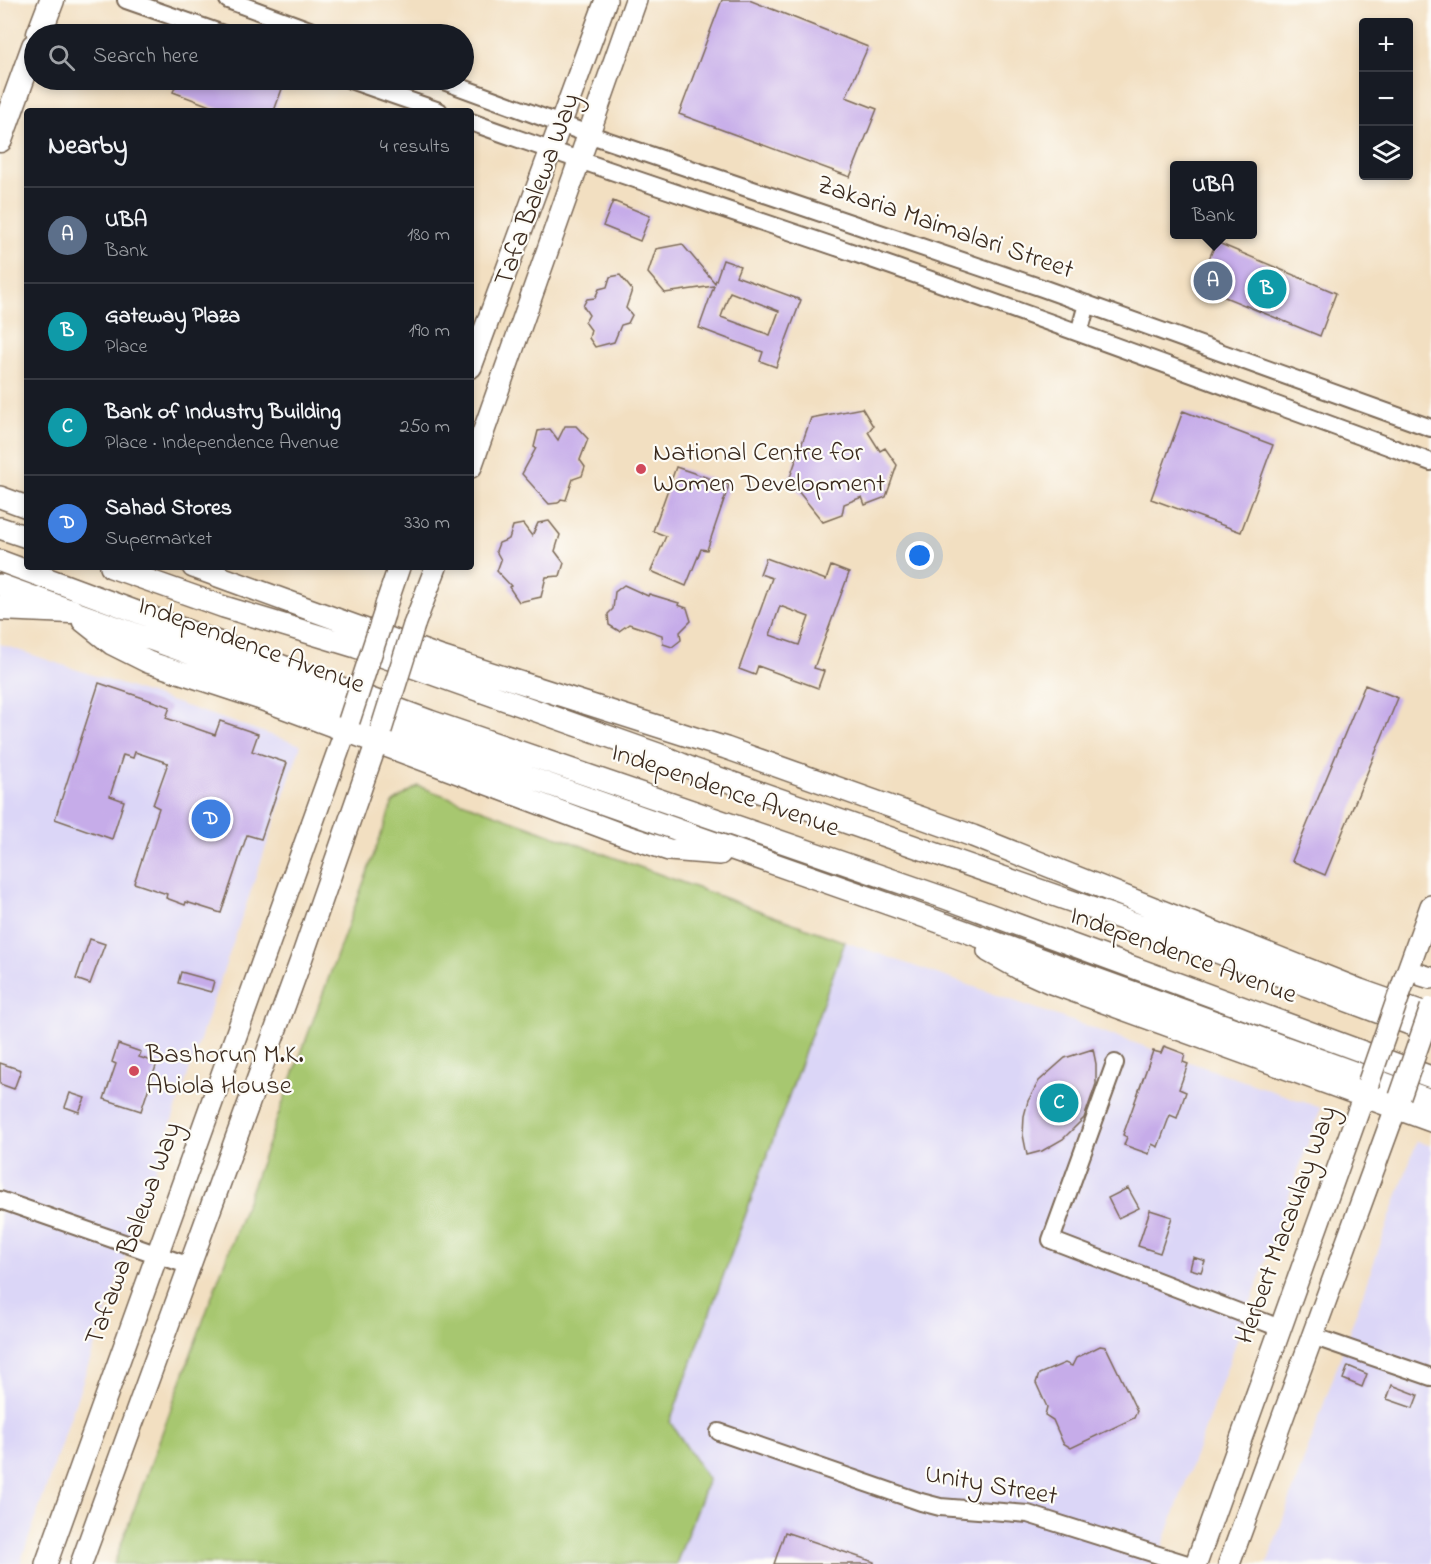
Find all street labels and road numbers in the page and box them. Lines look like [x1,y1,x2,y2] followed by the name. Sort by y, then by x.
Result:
[485,88,591,292] street label: Tafa Balewa Way
[811,166,1079,290] street label: Zakaria Maimalari Street
[132,587,371,706] street label: Independence Avenue
[606,734,845,849] street label: Independence Avenue
[1064,897,1303,1016] street label: Independence Avenue
[1226,1100,1348,1350] street label: Herbert Macaulay Way
[75,1117,193,1351] street label: Tafawa Balewa Way
[922,1455,1060,1517] street label: Unity Street

